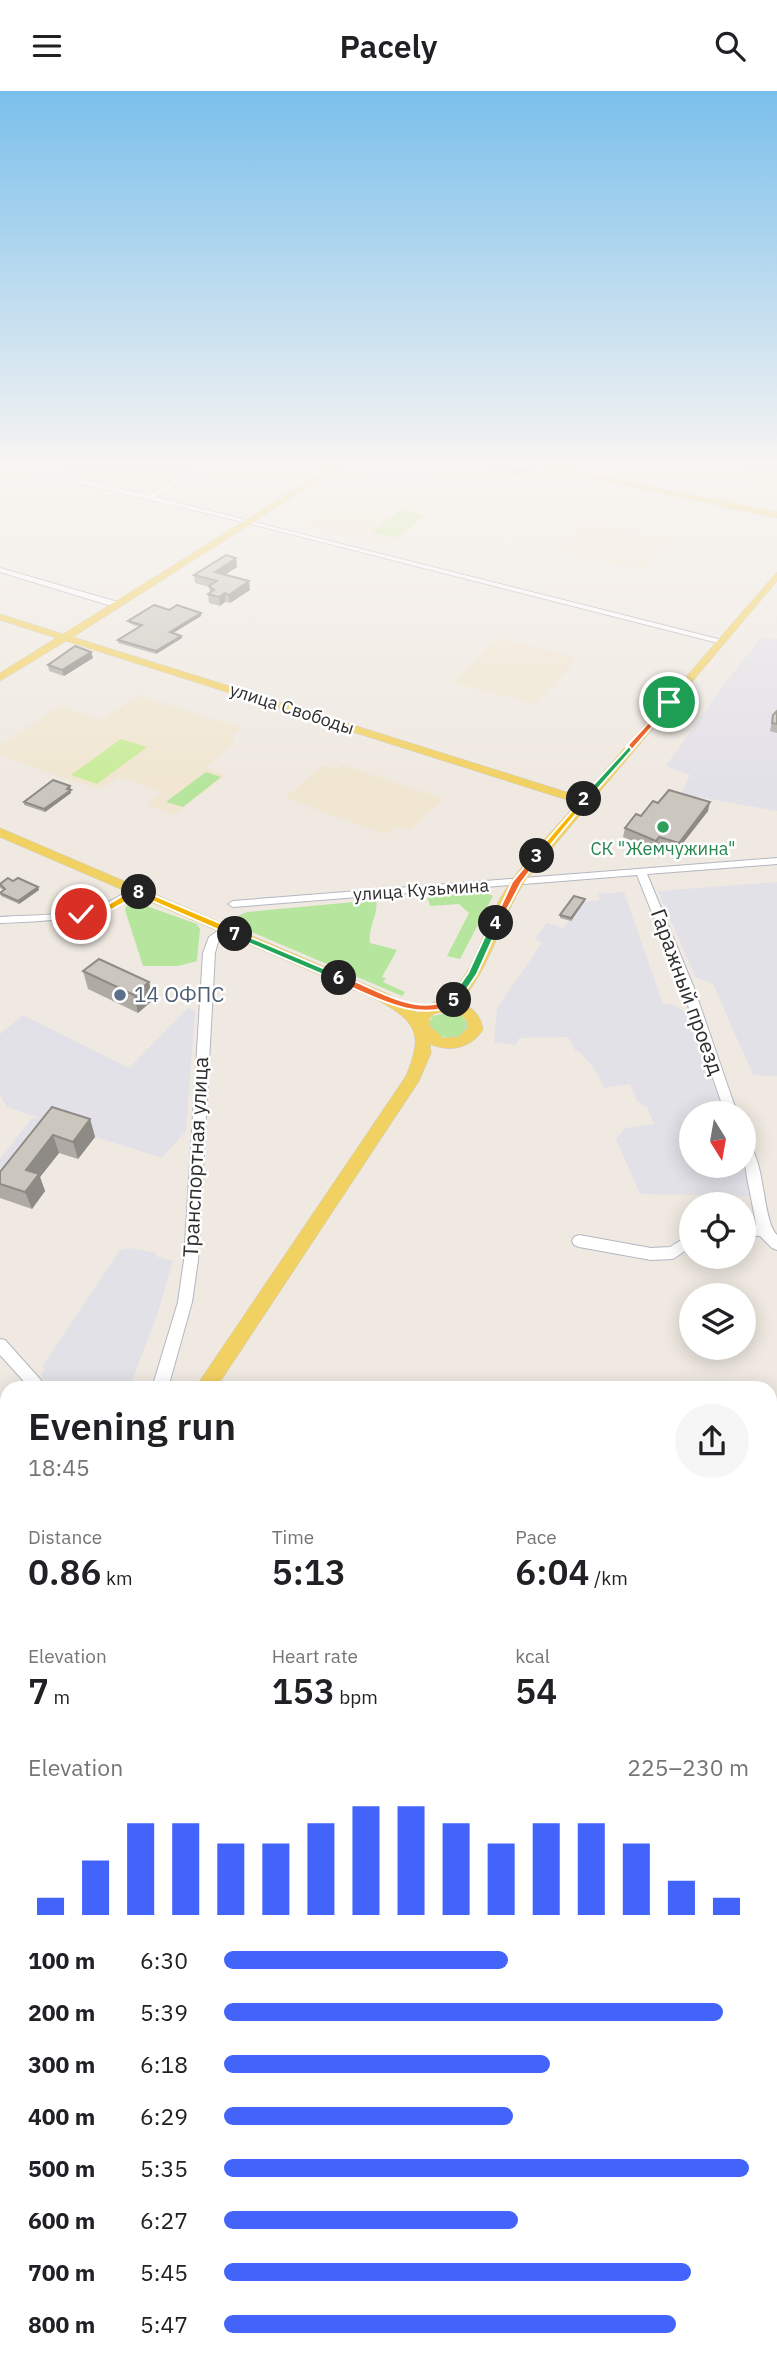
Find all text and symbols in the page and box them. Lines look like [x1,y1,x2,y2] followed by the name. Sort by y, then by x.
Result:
[339,25,438,67] text: Pacely
[28,27,66,65] icon: menu
[711,27,749,65] icon: search
[639,672,699,732] pin
[227,678,357,739] street label: улица Свободы
[650,683,688,721] icon: arrive
[566,781,602,817] pin: 2
[578,786,589,810] text: 2
[655,819,671,835] marker: СК "Жемчужина"
[590,837,736,860] place label: СК "Жемчужина"
[520,839,554,873] pin: 3
[531,843,542,867] text: 3
[352,873,490,906] street label: улица Кузьмина
[122,875,156,909] pin: 8
[133,879,144,903] text: 8
[51,884,111,944] pin
[62,895,100,933] icon: check
[478,905,514,941] pin: 4
[645,905,731,1079] street label: Гаражный проезд
[490,910,501,934] text: 4
[218,917,252,951] pin: 7
[229,921,240,945] text: 7
[322,961,356,995] pin: 6
[333,965,344,989] text: 6
[134,980,224,1008] place label: 14 ОФПС
[436,983,472,1017] pin: 5
[112,987,128,1003] marker: 14 ОФПС
[448,987,459,1011] text: 5
[176,1056,214,1258] street label: Транспортная улица
[679,1101,756,1178] north arrow
[679,1101,756,1360] map controls
[679,1192,756,1269] button: locate
[679,1283,756,1360] button: layers
[28,1401,236,1450] text: Evening run
[675,1404,749,1478] button: share
[28,1452,90,1482] text: 18:45
[28,1525,102,1549] text: Distance
[272,1525,314,1549] text: Time
[515,1525,557,1549] text: Pace
[28,1549,101,1595] text: 0.86
[272,1549,346,1595] text: 5:13
[515,1549,590,1595] text: 6:04
[101,1566,133,1590] text: km
[590,1566,628,1590] text: /km
[28,1644,107,1668] text: Elevation
[272,1644,358,1668] text: Heart rate
[515,1644,550,1668] text: kcal
[28,1668,49,1714] text: 7
[272,1668,335,1714] text: 153
[515,1668,557,1714] text: 54
[49,1685,70,1709] text: m
[335,1685,378,1709] text: bpm
[28,1752,123,1782] text: Elevation
[627,1752,749,1782] text: 225–230 m
[28,1945,95,1975] text: 100 m
[140,1945,188,1975] text: 6:30
[28,1997,95,2027] text: 200 m
[140,1997,188,2027] text: 5:39
[28,2049,95,2079] text: 300 m
[140,2049,188,2079] text: 6:18
[28,2101,95,2131] text: 400 m
[140,2101,188,2131] text: 6:29
[28,2153,95,2183] text: 500 m
[140,2153,188,2183] text: 5:35
[28,2205,95,2235] text: 600 m
[140,2205,188,2235] text: 6:27
[28,2257,95,2287] text: 700 m
[140,2257,188,2287] text: 5:45
[28,2309,95,2339] text: 800 m
[140,2309,188,2339] text: 5:47

